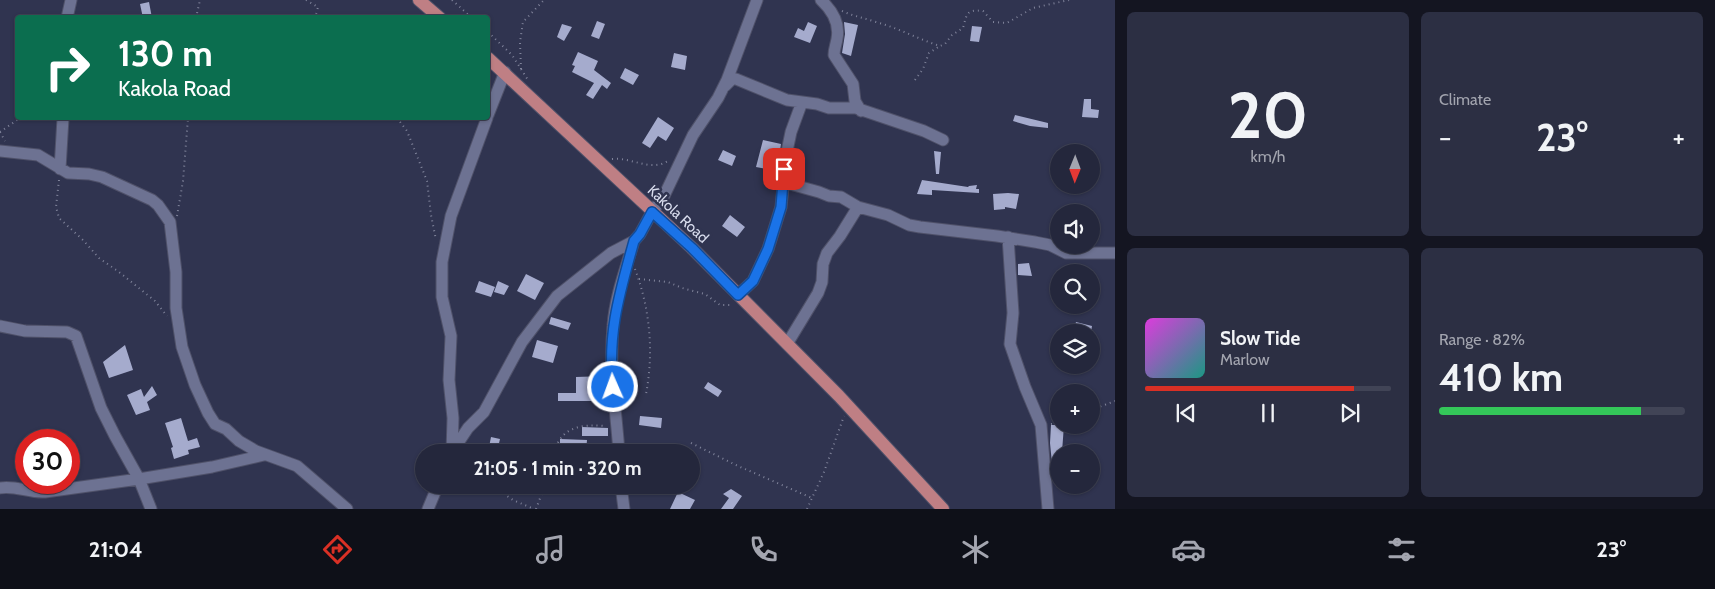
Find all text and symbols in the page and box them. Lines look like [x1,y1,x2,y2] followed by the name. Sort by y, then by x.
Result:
[118,32,213,75] text: 130 m
[35,35,100,100] icon: right
[118,75,231,102] text: Kakola Road
[1228,75,1308,154] text: 20
[1439,90,1491,109] text: Climate
[1536,114,1588,161] text: 23°
[1439,120,1451,154] text: −
[1673,120,1685,154] text: +
[1050,144,1100,194] north arrow
[1050,144,1100,494] map controls
[1250,147,1286,166] text: km/h
[763,148,805,190] pin
[770,155,798,183] icon: arrive
[644,181,712,247] street label: Kakola Road
[1050,204,1100,254] button: sound
[1050,264,1100,314] button: search
[1050,324,1100,374] button: layers
[1220,327,1300,350] text: Slow Tide
[1439,330,1525,349] text: Range · 82%
[1220,350,1270,369] text: Marlow
[1439,354,1563,401] text: 410 km
[586,360,638,412] position arrow
[1050,384,1100,434] button: +
[1172,399,1200,427] icon: previous
[1254,399,1282,427] icon: pause
[1336,399,1364,427] icon: next
[15,429,80,494] speed limit sign: 30
[1050,444,1100,494] button: −
[473,457,642,480] text: 21:05 · 1 min · 320 m
[320,532,355,567] icon: directions
[533,532,568,567] icon: music
[746,532,781,567] icon: phone
[958,532,993,567] icon: climate
[1171,532,1206,567] icon: car
[1384,532,1419,567] icon: filters
[89,536,143,563] text: 21:04
[1596,536,1626,563] text: 23°

